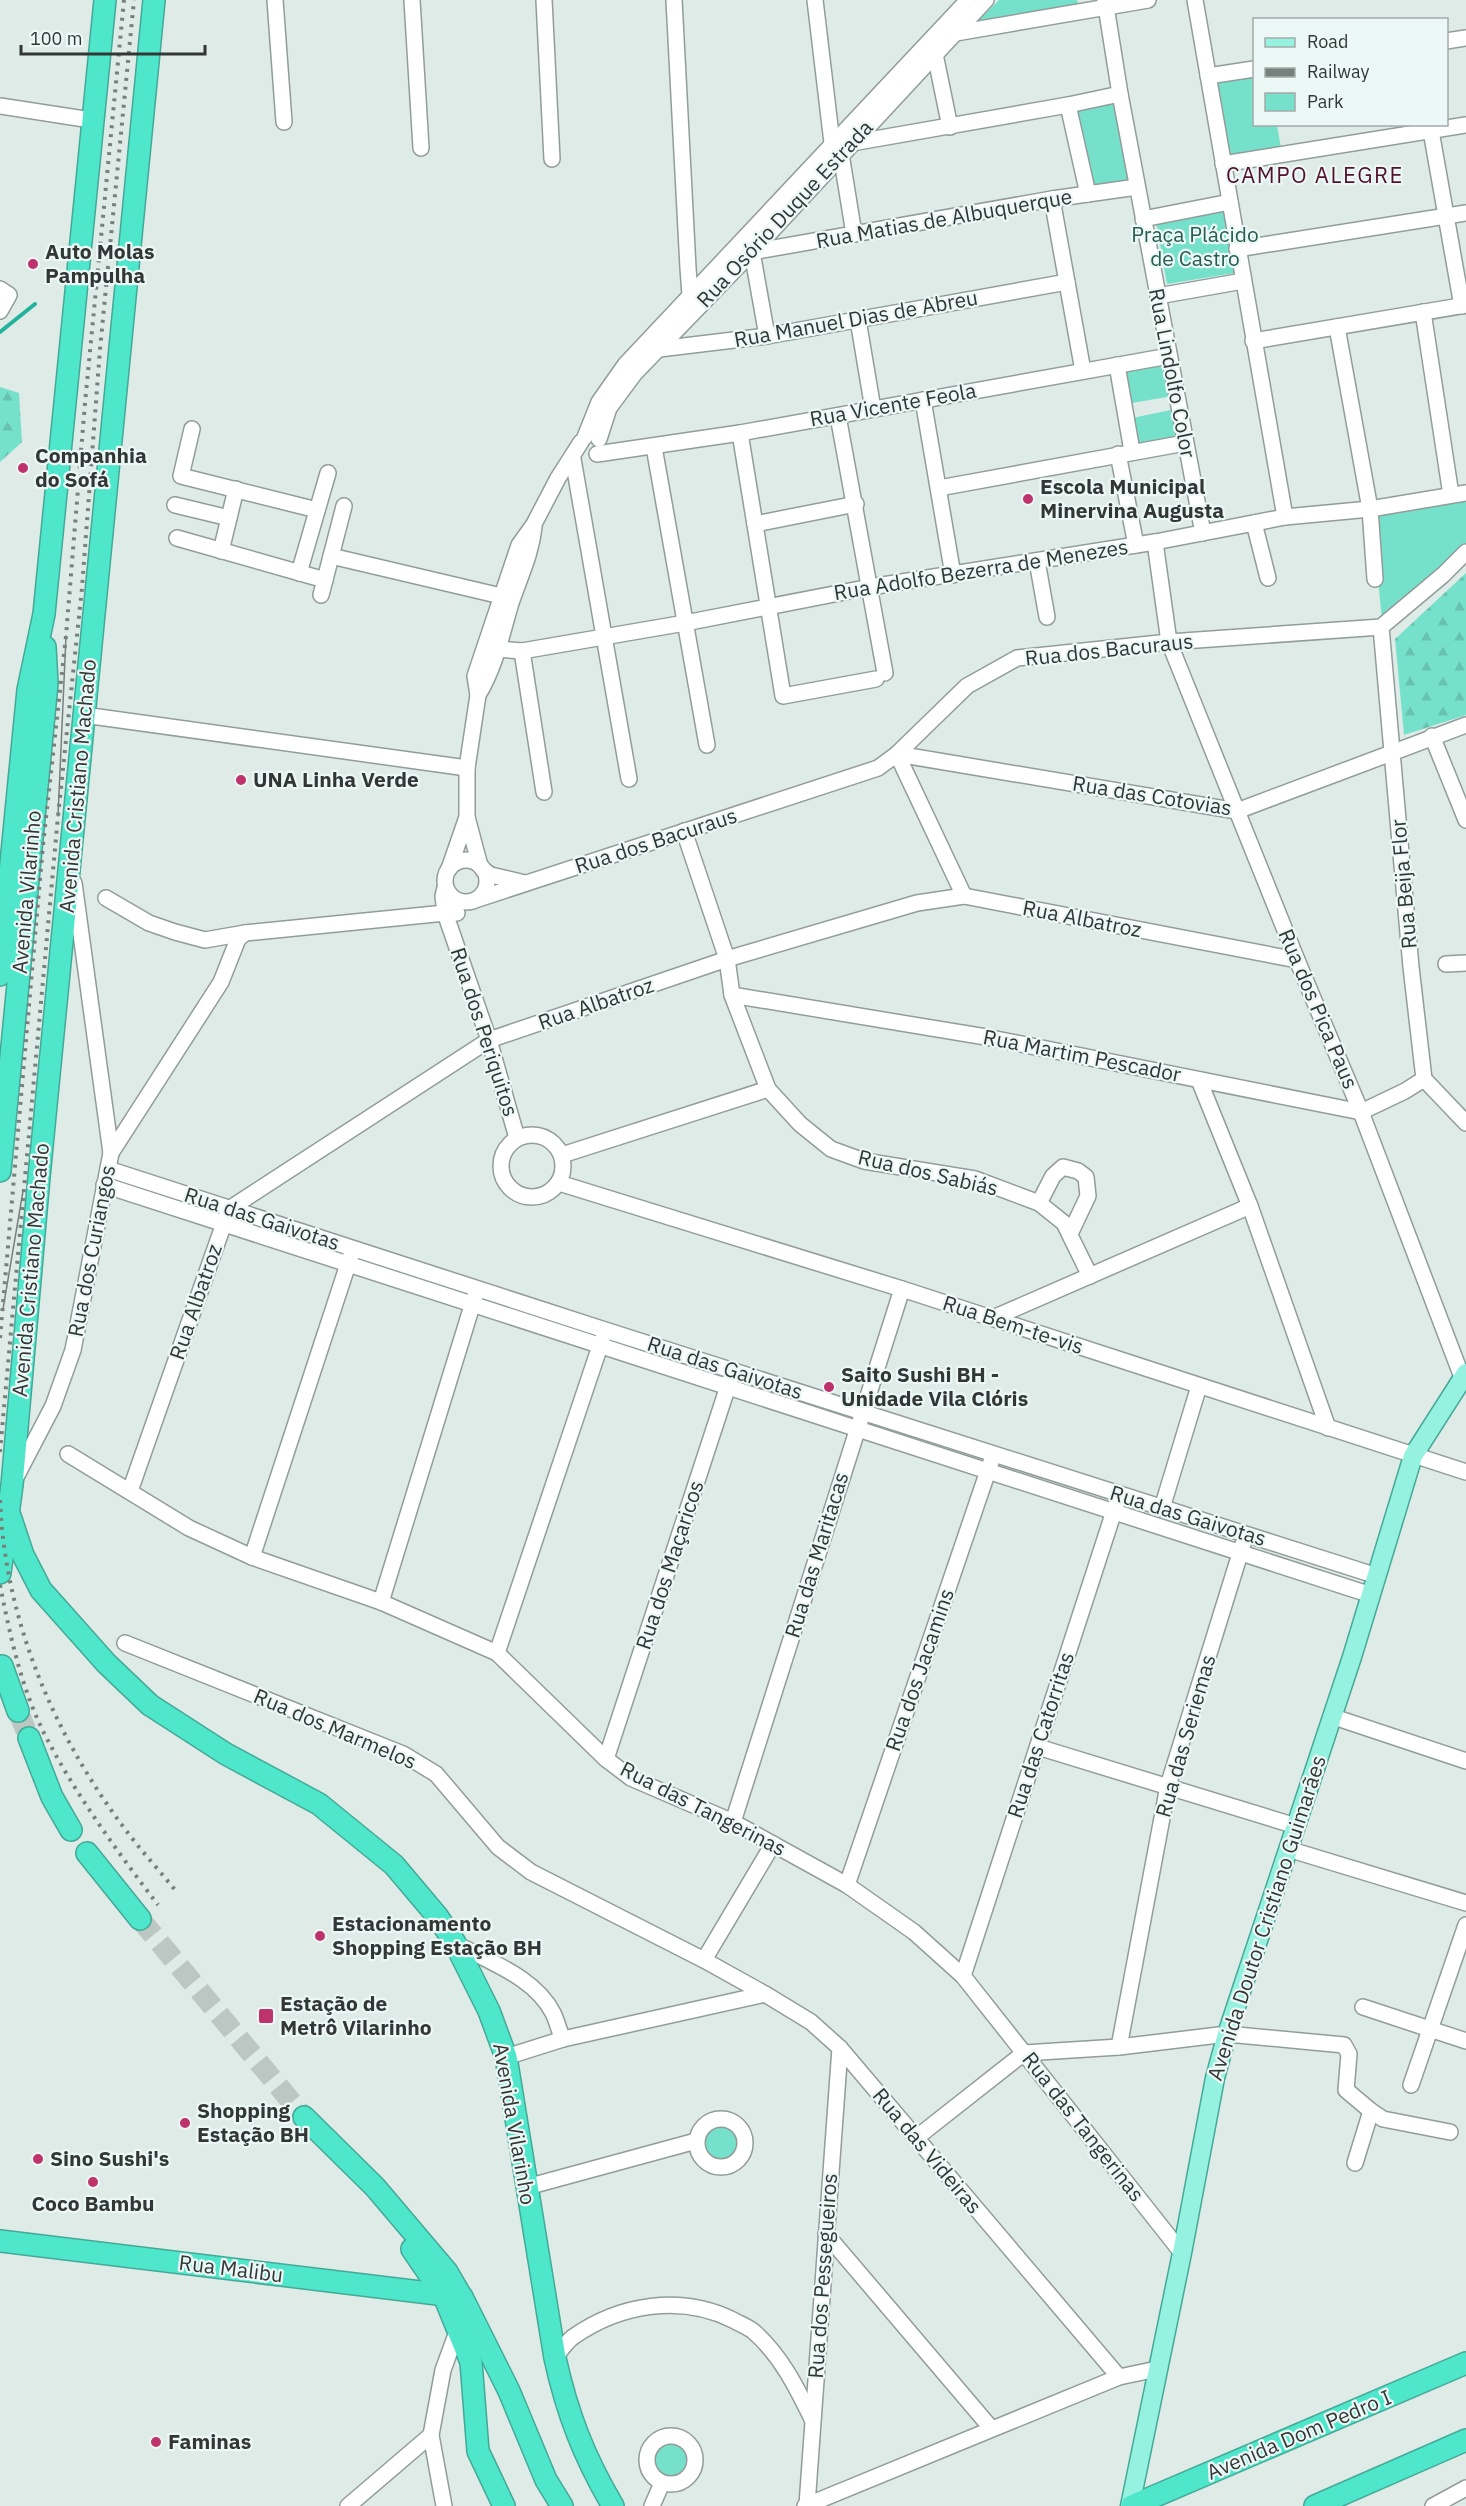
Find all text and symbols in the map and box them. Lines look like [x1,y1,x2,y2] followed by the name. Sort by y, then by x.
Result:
[21,18,206,56] scale bar
[1253,18,1448,126] legend
[30,27,82,50] text: 100 m
[1307,30,1348,53] text: Road
[1307,60,1369,83] text: Railway
[1307,90,1344,113] text: Park
[690,114,879,313] street label: Rua Osório Duque Estrada
[1226,160,1404,189] district label: CAMPO ALEGRE
[814,182,1074,254] street label: Rua Matias de Albuquerque
[1131,220,1259,272] park label: Praça Plácido de Castro
[45,237,155,289] place label: Auto Molas Pampulha
[26,257,40,271] marker: Auto Molas Pampulha
[732,283,980,353] street label: Rua Manuel Dias de Abreu
[1143,286,1203,460] street label: Rua Lindolfo Color
[807,376,978,432] street label: Rua Vicente Feola
[35,441,147,493] place label: Companhia do Sofá
[16,461,30,475] marker: Companhia do Sofá
[1040,472,1224,524] place label: Escola Municipal Minervina Augusta
[1021,492,1035,506] marker: Escola Municipal Minervina Augusta
[832,532,1130,606] street label: Rua Adolfo Bezerra de Menezes
[1023,626,1194,672] street label: Rua dos Bacuraus
[52,658,102,914] street label: Avenida Cristiano Machado
[253,765,419,793] place label: UNA Linha Verde
[1071,769,1234,821] street label: Rua das Cotovias
[234,773,248,787] marker: UNA Linha Verde
[571,801,740,879] street label: Rua dos Bacuraus
[5,809,47,975] street label: Avenida Vilarinho
[1383,818,1423,950] street label: Rua Beija Flor
[1020,893,1144,943] street label: Rua Albatroz
[1273,924,1365,1093] street label: Rua dos Pica Paus
[444,944,525,1120] street label: Rua dos Periquitos
[534,970,657,1036] street label: Rua Albatroz
[981,1022,1184,1088] street label: Rua Martim Pescador
[5,1142,55,1398] street label: Avenida Cristiano Machado
[855,1142,1001,1202] street label: Rua dos Sabiás
[61,1162,121,1339] street label: Rua dos Curiangos
[181,1180,344,1256] street label: Rua das Gaivotas
[162,1240,228,1363] street label: Rua Albatroz
[939,1288,1087,1360] street label: Rua Bem-te-vis
[644,1329,807,1405] street label: Rua das Gaivotas
[841,1360,1028,1412] place label: Saito Sushi BH - Unidade Vila Clóris
[822,1380,836,1394] marker: Saito Sushi BH - Unidade Vila Clóris
[778,1468,855,1641] street label: Rua das Maritacas
[629,1477,710,1653] street label: Rua dos Maçaricos
[1107,1478,1270,1552] street label: Rua das Gaivotas
[878,1585,960,1755] street label: Rua dos Jacamins
[1000,1648,1080,1821] street label: Rua das Catorritas
[1148,1651,1222,1820] street label: Rua das Seriemas
[250,1681,421,1775] street label: Rua dos Marmelos
[1200,1752,1332,2084] street label: Avenida Doutor Cristiano Guimarães
[616,1754,791,1862] street label: Rua das Tangerinas
[332,1909,542,1961] place label: Estacionamento Shopping Estação BH
[313,1929,327,1943] marker: Estacionamento Shopping Estação BH
[280,1989,432,2041] place label: Estação de Metrô Vilarinho
[257,2007,275,2025] marker: Estação de Metrô Vilarinho
[487,2041,543,2207] street label: Avenida Vilarinho
[1017,2046,1151,2207] street label: Rua das Tangerinas
[867,2082,989,2219] street label: Rua das Videiras
[197,2096,309,2148] place label: Shopping Estação BH
[178,2116,192,2130] marker: Shopping Estação BH
[50,2144,169,2172] place label: Sino Sushi's
[31,2152,45,2166] marker: Sino Sushi's
[801,2172,843,2379] street label: Rua dos Pessegueiros
[86,2175,100,2189] marker: Coco Bambu
[31,2189,155,2217] place label: Coco Bambu
[177,2248,285,2288] street label: Rua Malibu
[1202,2382,1395,2486] street label: Avenida Dom Pedro I
[168,2427,251,2455] place label: Faminas
[149,2435,163,2449] marker: Faminas

